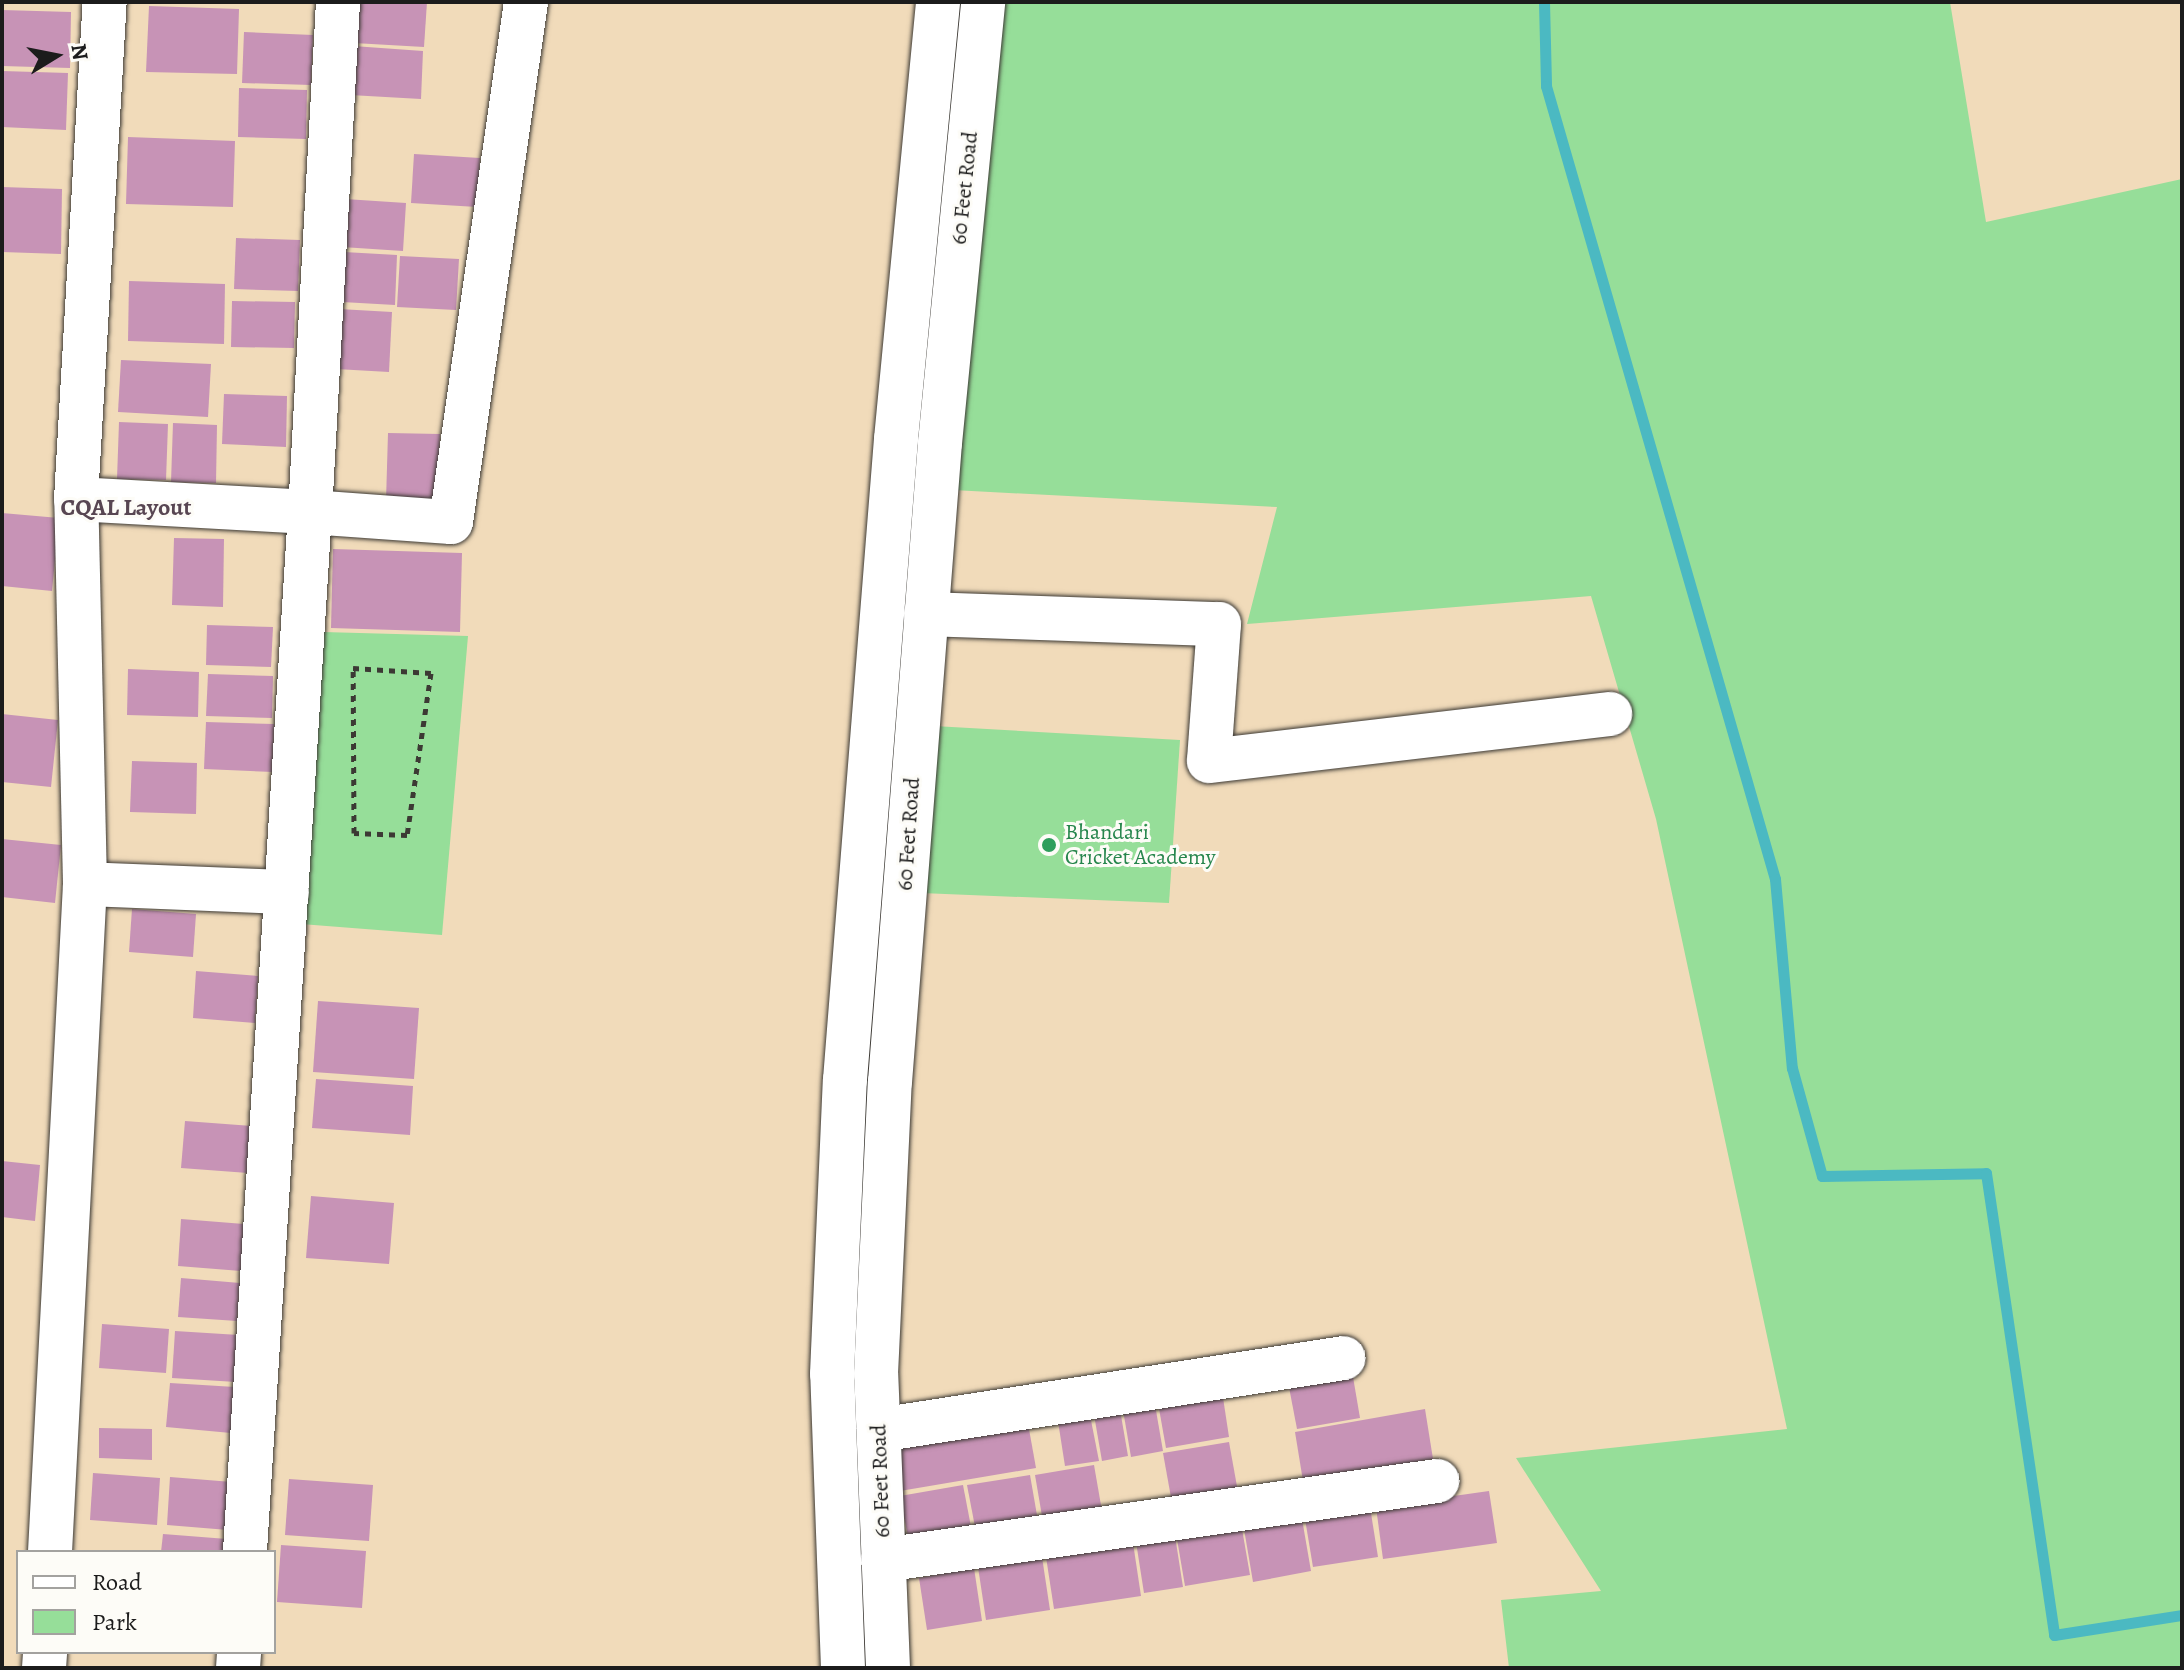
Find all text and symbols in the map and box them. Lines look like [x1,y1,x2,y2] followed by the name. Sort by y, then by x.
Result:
[16,16,96,96] north arrow
[63,41,96,62] text: N
[946,130,984,246] street label: 60 Feet Road
[61,494,191,522] district label: CQAL Layout
[892,776,926,892] street label: 60 Feet Road
[1065,819,1216,870] place label: Bhandari Cricket Academy
[1040,836,1058,854] marker: Bhandari Cricket Academy
[866,1424,896,1538] street label: 60 Feet Road
[16,1550,276,1654] legend
[92,1566,142,1598] text: Road
[92,1606,137,1638] text: Park

